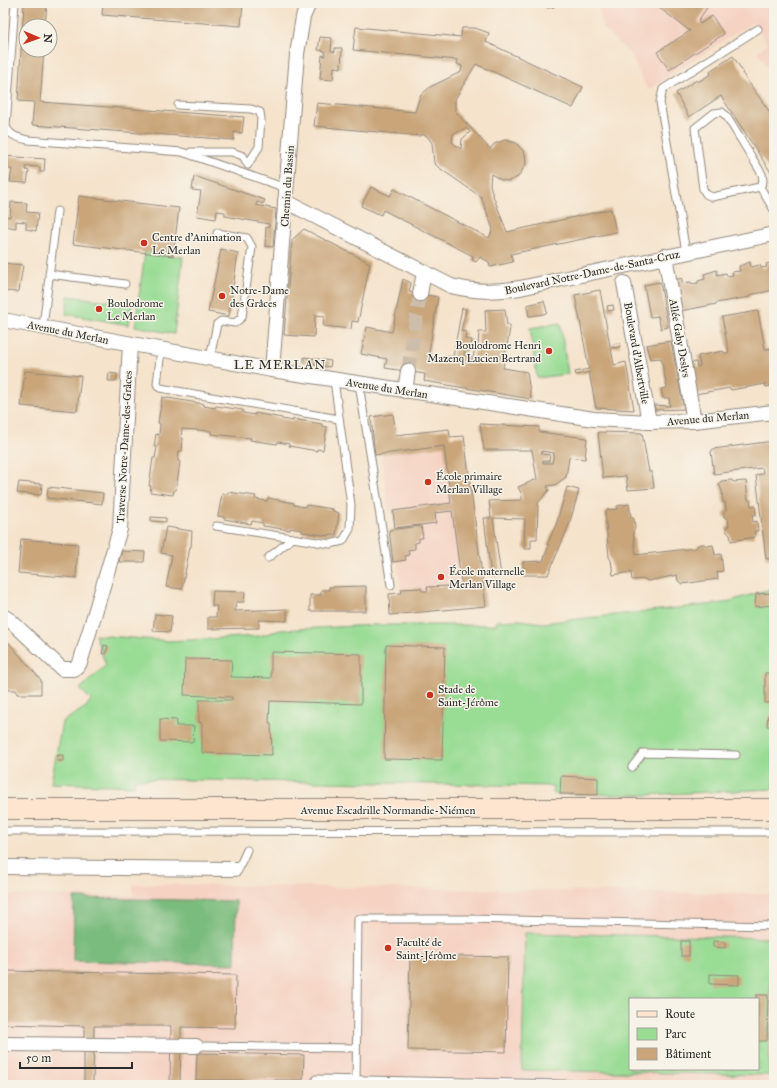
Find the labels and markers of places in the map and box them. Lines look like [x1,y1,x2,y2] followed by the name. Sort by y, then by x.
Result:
[152,231,241,257] place label: Centre d'Animation Le Merlan
[139,238,149,248] marker: Centre d'Animation Le Merlan
[230,284,289,310] place label: Notre-Dame des Grâces
[217,291,227,301] marker: Notre-Dame des Grâces
[107,297,164,323] place label: Boulodrome Le Merlan
[94,304,104,314] marker: Boulodrome Le Merlan
[427,339,541,366] place label: Boulodrome Henri Mazenq Lucien Bertrand
[544,346,554,356] marker: Boulodrome Henri Mazenq Lucien Bertrand
[436,469,503,496] place label: École primaire Merlan Village
[423,477,433,487] marker: École primaire Merlan Village
[449,564,525,591] place label: École maternelle Merlan Village
[436,572,446,582] marker: École maternelle Merlan Village
[438,683,499,710] place label: Stade de Saint-Jérôme
[425,690,435,700] marker: Stade de Saint-Jérôme
[396,936,457,963] place label: Faculté de Saint-Jérôme
[383,943,393,953] marker: Faculté de Saint-Jérôme

